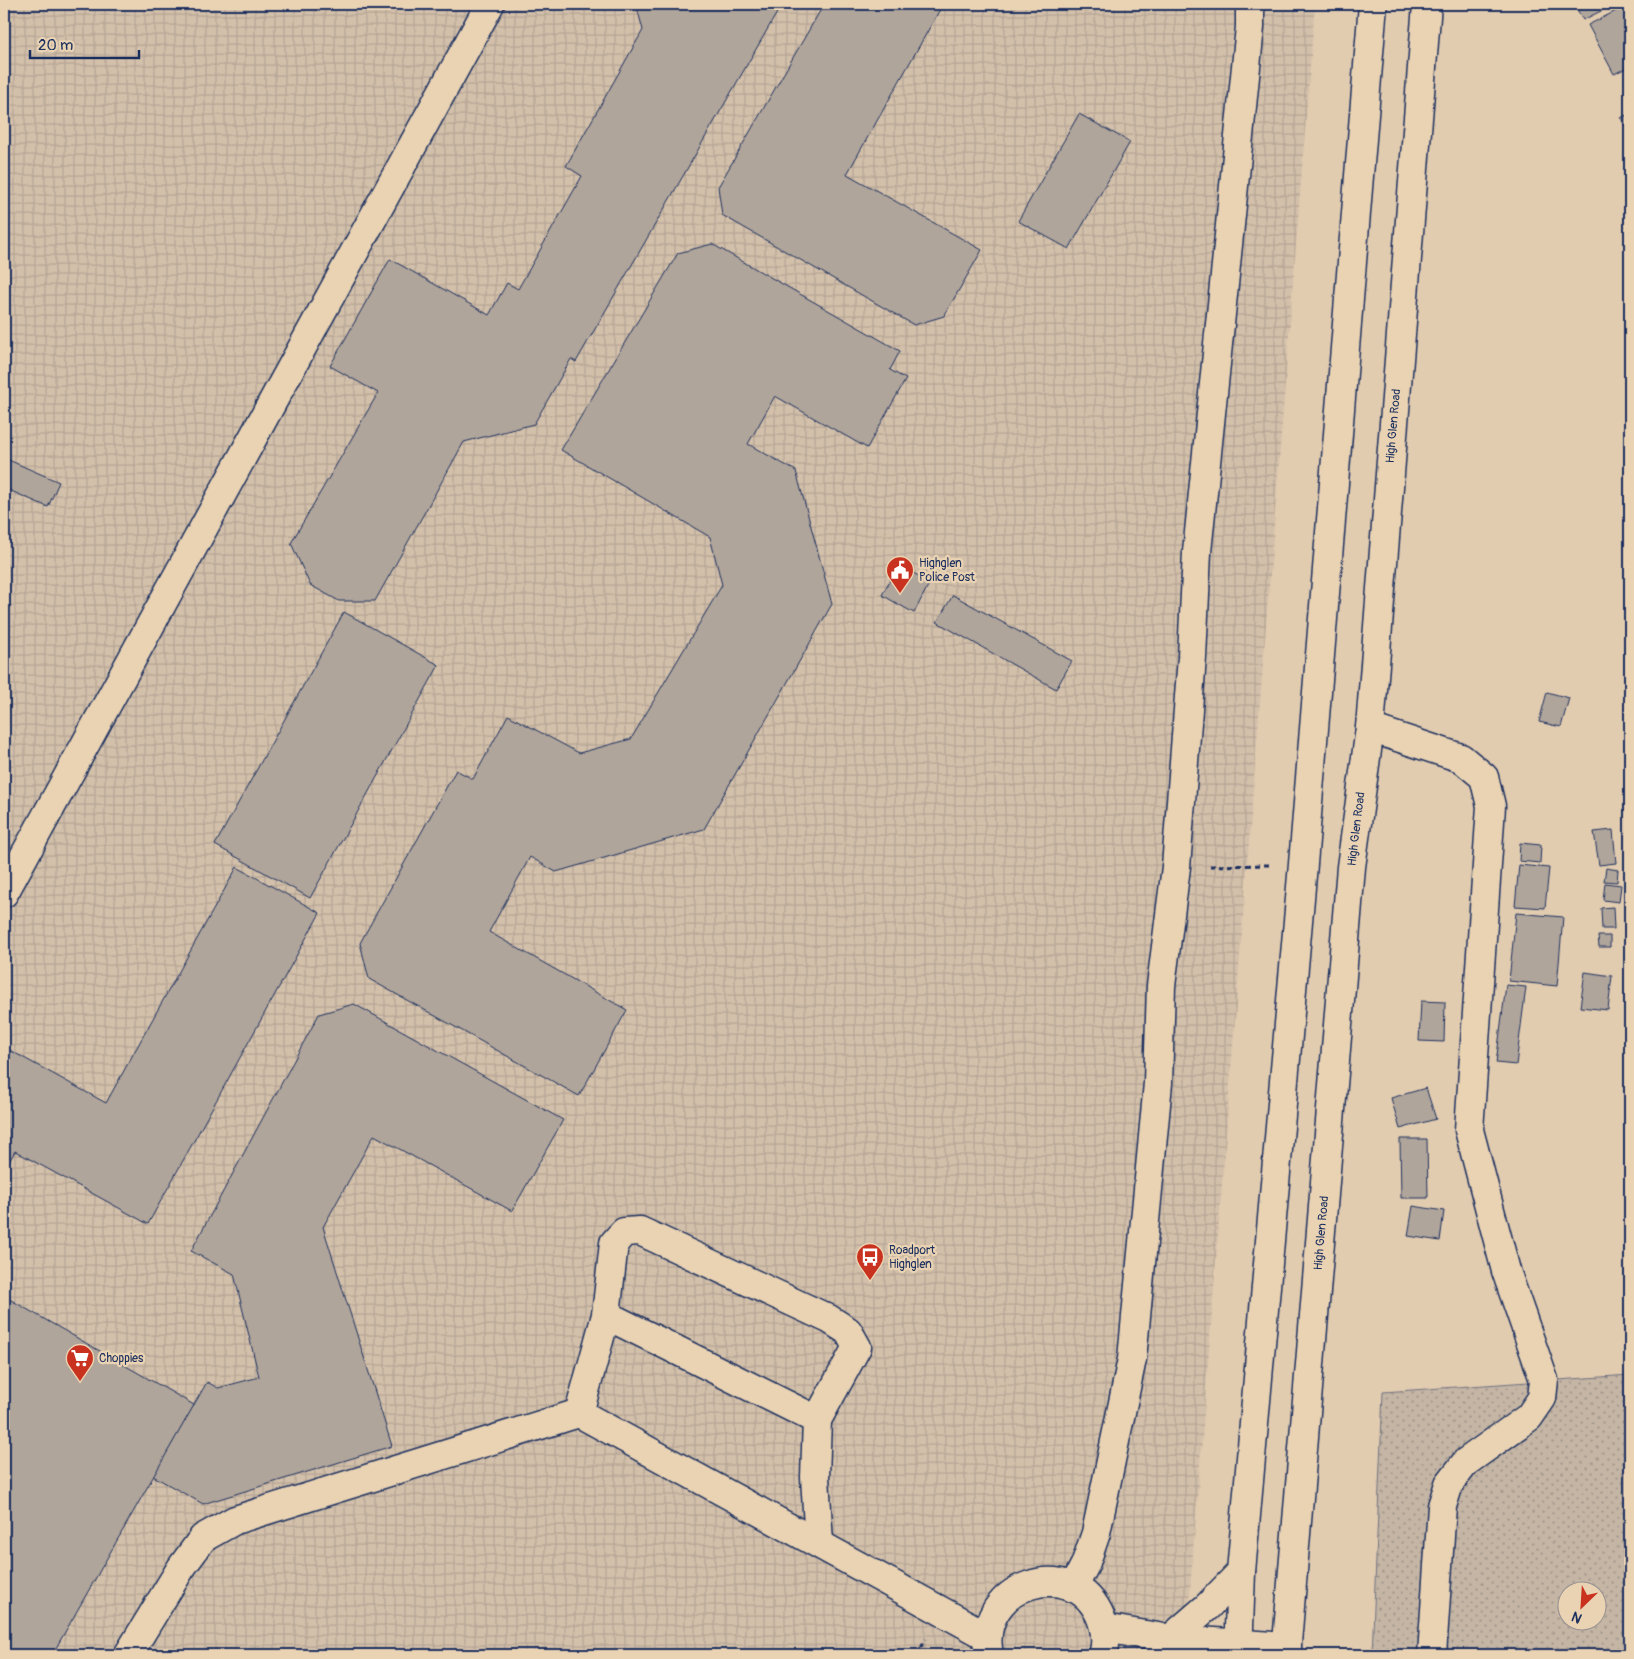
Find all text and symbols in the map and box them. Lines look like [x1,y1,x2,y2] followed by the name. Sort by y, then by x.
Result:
[30,28,139,60] scale bar
[38,36,73,55] text: 20 m
[1383,388,1404,464] street label: High Glen Road
[885,555,915,594] public building icon: Highglen Police Post
[919,556,975,585] place label: Highglen Police Post
[1344,791,1369,867] street label: High Glen Road
[1311,1195,1332,1271] street label: High Glen Road
[855,1242,885,1281] bus stop icon: Roadport Highglen
[889,1243,935,1272] place label: Roadport Highglen
[65,1343,95,1382] supermarket icon: Choppies
[99,1351,144,1366] place label: Choppies
[1556,1582,1606,1632] north arrow
[1569,1608,1585,1627] text: N

